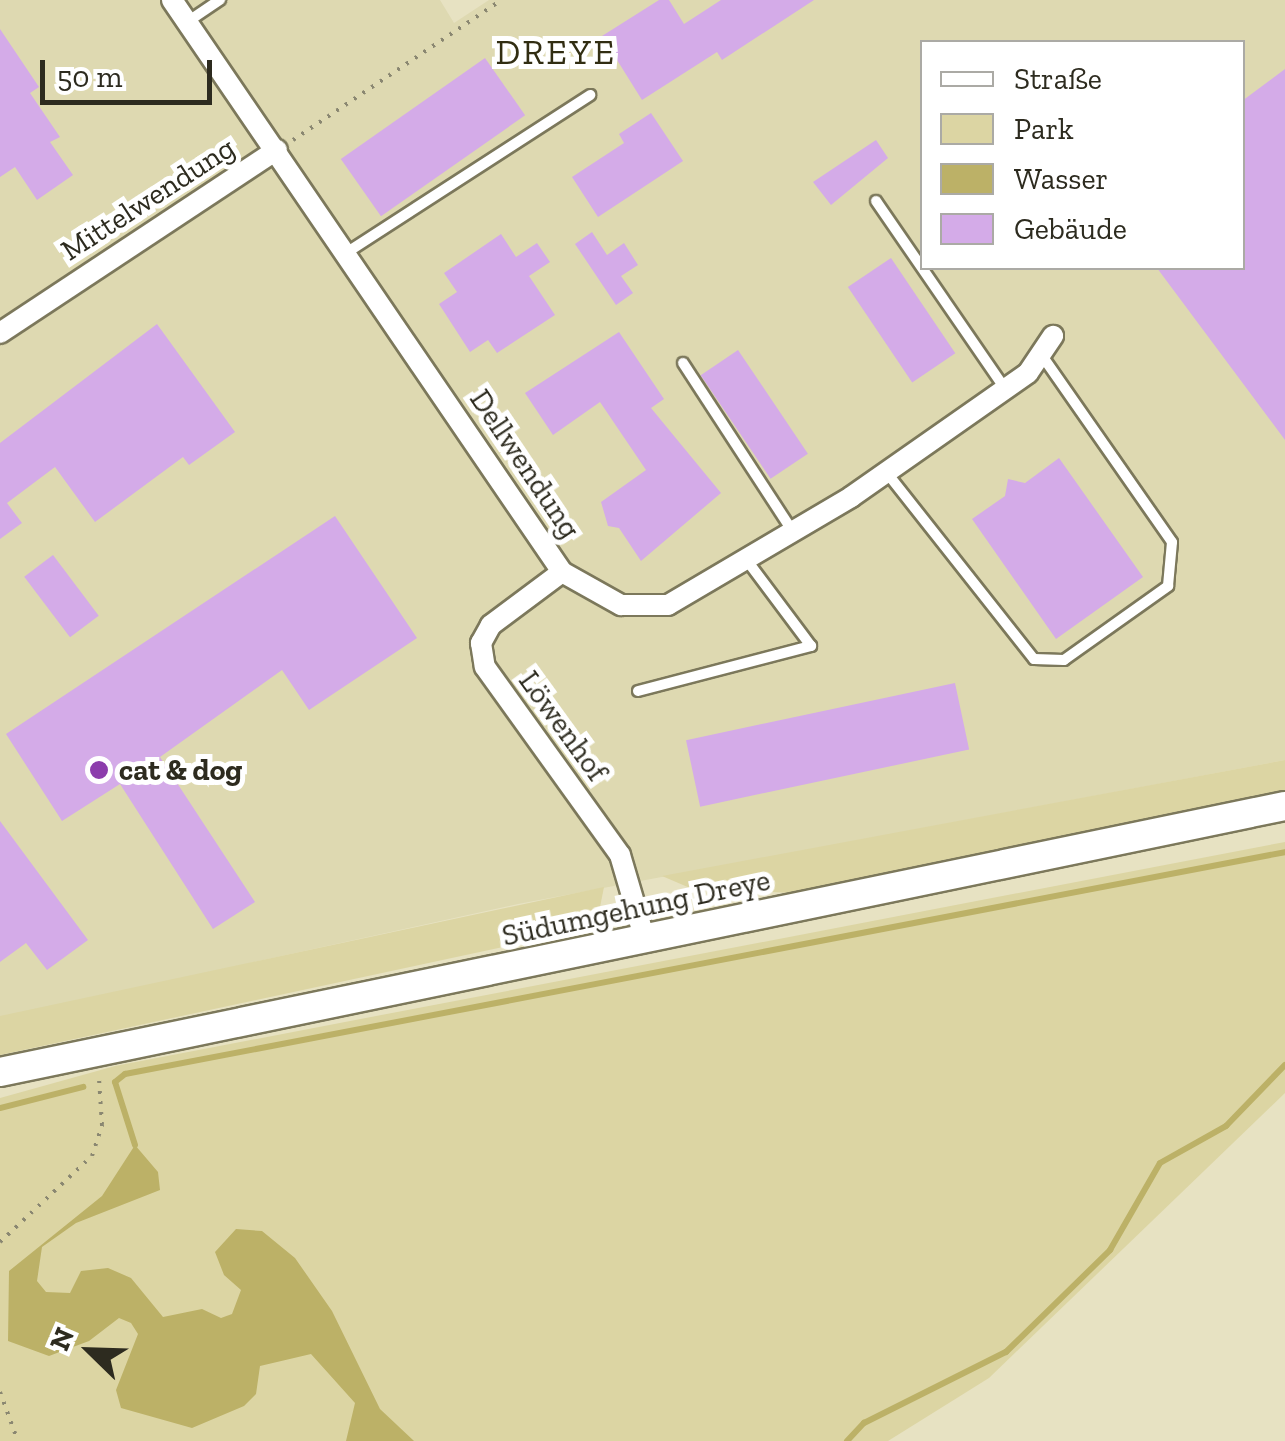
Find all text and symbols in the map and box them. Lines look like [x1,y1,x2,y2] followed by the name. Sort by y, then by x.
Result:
[496,31,616,73] district label: DREYE
[45,40,218,102] scale bar
[920,40,1245,270] legend
[57,59,122,95] text: 50 m
[1014,61,1102,97] text: Straße
[1014,111,1074,147] text: Park
[54,130,242,268] street label: Mittelwendung
[1014,161,1108,197] text: Wasser
[1014,211,1127,247] text: Gebäude
[462,383,588,545] street label: Dellwendung
[511,664,615,788] street label: Löwenhof
[119,752,242,788] place label: cat & dog
[88,759,110,781] marker: cat & dog
[499,862,773,954] street label: Südumgehung Dreye
[40,1301,140,1401] north arrow
[43,1323,81,1355] text: N

